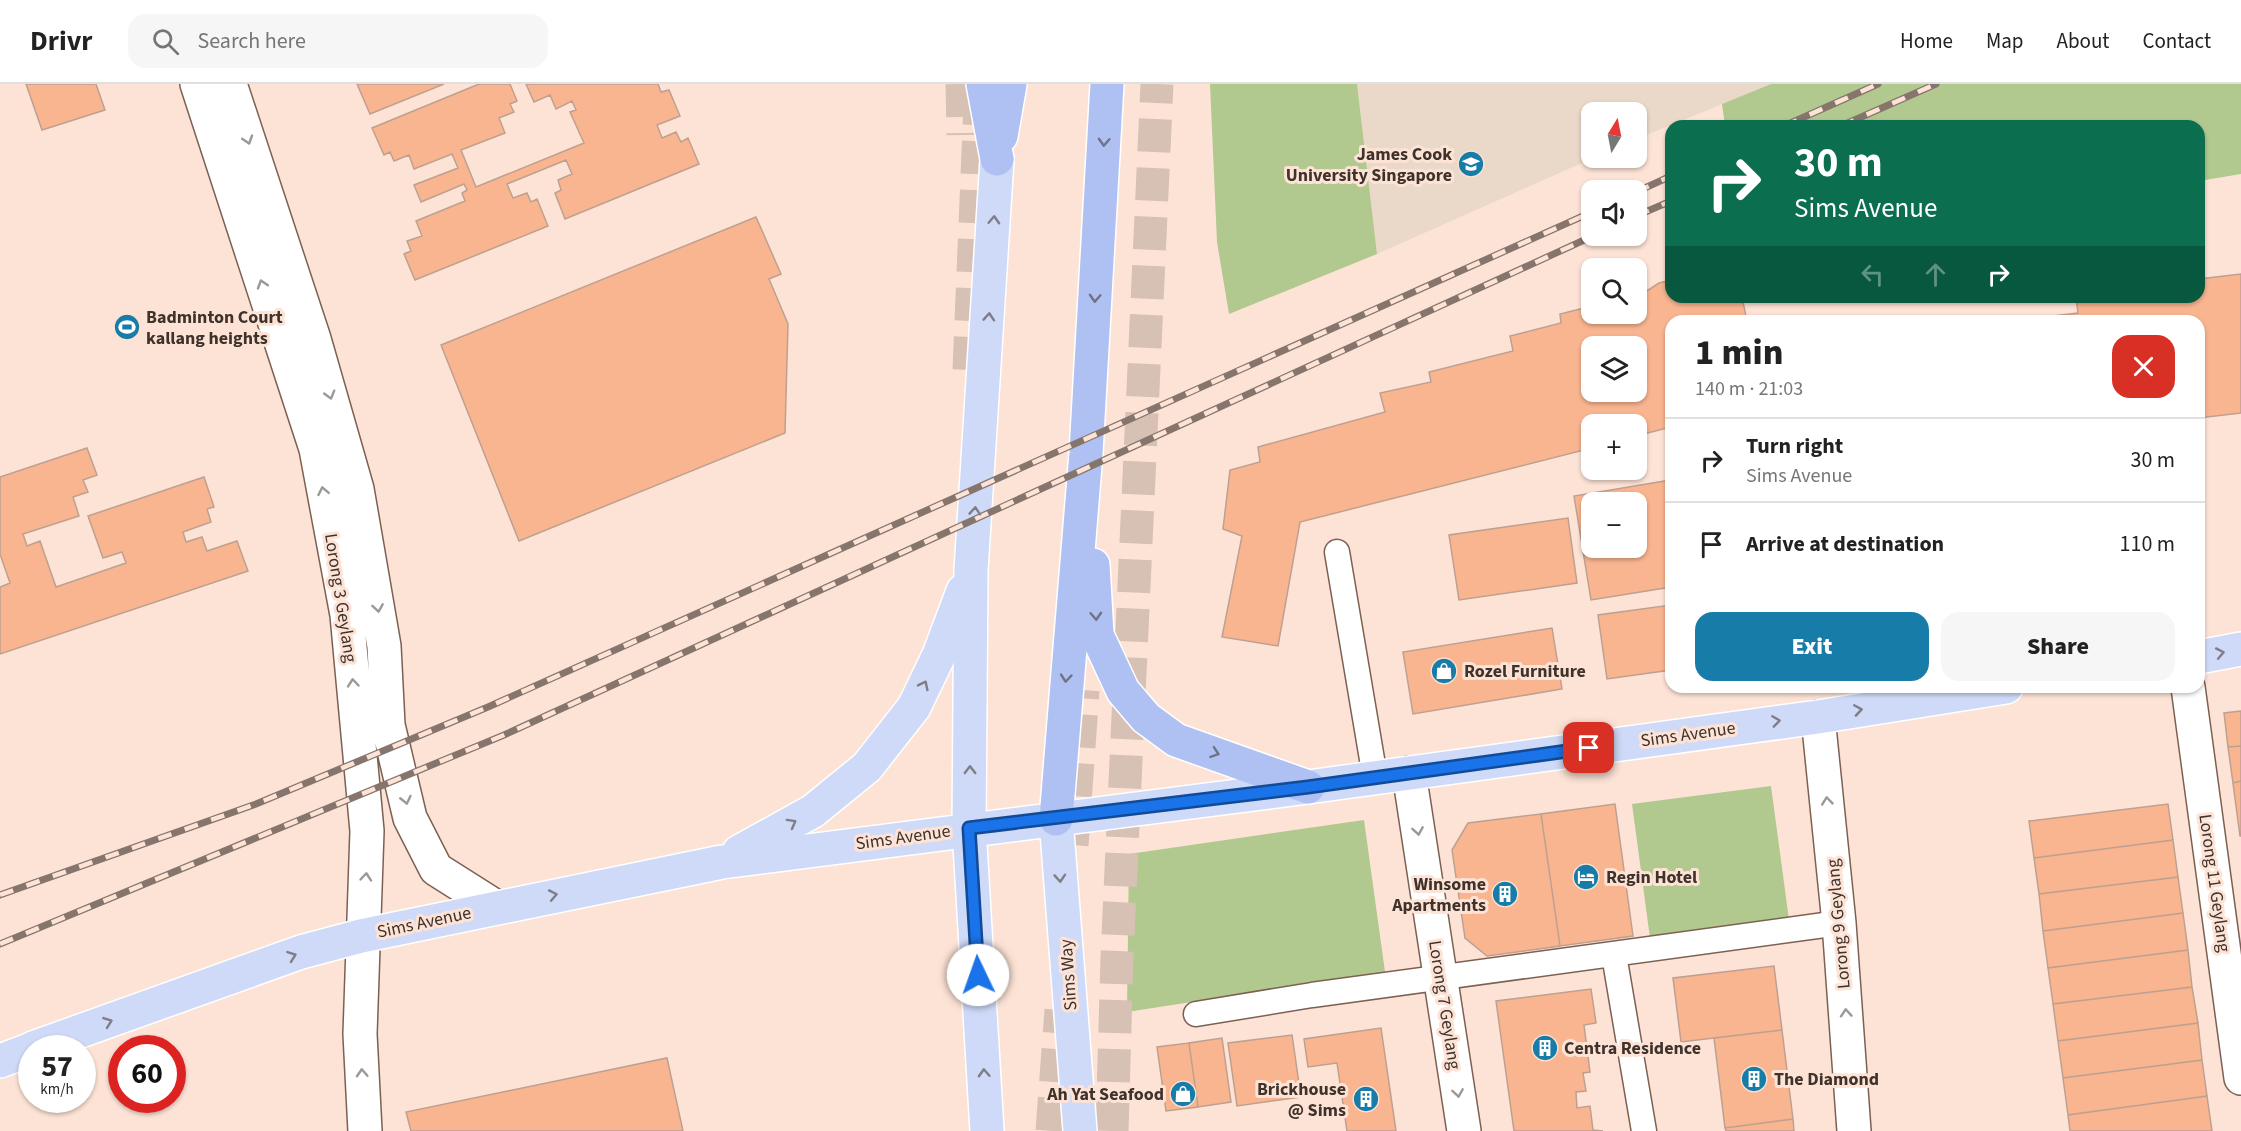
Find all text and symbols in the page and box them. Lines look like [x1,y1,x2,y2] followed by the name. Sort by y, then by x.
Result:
[128,14,548,68] search box
[30,21,92,61] text: Drivr
[149,25,182,58] icon: search
[197,25,306,57] text: Search here
[1900,26,1953,56] text: Home
[1986,26,2024,56] text: Map
[2057,26,2109,56] text: About
[2142,26,2211,56] text: Contact
[1581,102,1647,168] north arrow
[1581,102,1647,558] map controls
[1794,133,1883,193] text: 30 m
[241,134,253,145] one-way arrow
[1097,138,1110,147] one-way arrow
[1286,142,1452,188] place label: James Cook University Singapore
[1695,144,1773,222] icon: right
[1456,149,1486,179] school or university icon: James Cook University Singapore
[1581,180,1647,246] button: sound
[1794,189,1937,228] text: Sims Avenue
[988,215,1001,224] one-way arrow
[1581,258,1647,324] button: search
[1856,258,1889,291] icon: left
[1919,258,1952,291] icon: ahead
[1982,258,2015,291] icon: right
[257,279,269,290] one-way arrow
[1089,293,1102,302] one-way arrow
[146,305,283,351] place label: Badminton Court kallang heights
[112,312,142,342] sports icon: Badminton Court kallang heights
[982,312,995,321] one-way arrow
[1695,327,1783,378] text: 1 min
[2112,335,2175,398] button: close
[1581,336,1647,402] button: layers
[1695,375,1803,403] text: 140 m · 21:03
[323,389,335,400] one-way arrow
[1581,414,1647,480] button: +
[1746,430,1843,462] text: Turn right
[1695,444,1728,477] icon: right
[2130,444,2175,476] text: 30 m
[1746,462,1852,490] text: Sims Avenue
[317,486,330,496] one-way arrow
[1581,492,1647,558] button: −
[968,507,981,516] one-way arrow
[1695,528,1728,561] icon: arrive
[1746,528,1944,560] text: Arrive at destination
[2120,528,2175,560] text: 110 m
[318,532,363,664] street label: Lorong 3 Geylang
[371,603,384,613] one-way arrow
[1089,611,1102,620] one-way arrow
[1695,612,1929,681] button: Exit
[1941,612,2175,681] button: Share
[2215,647,2225,660] one-way arrow
[1429,656,1459,686] shop icon: Rozel Furniture
[1464,659,1586,684] place label: Rozel Furniture
[1060,674,1073,683] one-way arrow
[347,679,360,688] one-way arrow
[917,680,929,691] one-way arrow
[1853,705,1862,717] one-way arrow
[1639,715,1737,754] street label: Sims Avenue
[1771,715,1781,728] one-way arrow
[1563,722,1614,773] pin
[1572,731,1605,764] icon: arrive
[1209,746,1220,759] one-way arrow
[964,765,976,774] one-way arrow
[398,795,411,805] one-way arrow
[1821,796,1834,806] one-way arrow
[2192,812,2237,954] street label: Lorong 11 Geylang
[854,818,952,857] street label: Sims Avenue
[785,819,796,830] one-way arrow
[1411,825,1424,835] one-way arrow
[1820,858,1857,990] street label: Lorong 9 Geylang
[1571,862,1601,892] hotel icon: Regin Hotel
[1606,865,1697,890] place label: Regin Hotel
[1391,872,1486,918] place label: Winsome Apartments
[359,873,372,882] one-way arrow
[1053,873,1066,882] one-way arrow
[1490,879,1520,909] building icon: Winsome Apartments
[548,890,558,903] one-way arrow
[375,900,474,945] street label: Sims Avenue
[1053,938,1083,1011] street label: Sims Way
[1422,939,1467,1071] street label: Lorong 7 Geylang
[946,943,1010,1007] position arrow
[286,950,296,963] one-way arrow
[1839,1008,1852,1017] one-way arrow
[102,1016,113,1029] one-way arrow
[1530,1033,1560,1063] building icon: Centra Residence
[108,1035,186,1113] speed limit sign: 60
[1564,1036,1701,1061] place label: Centra Residence
[41,1045,73,1088] text: 57
[1739,1064,1769,1094] building icon: The Diamond
[1774,1067,1879,1092] place label: The Diamond
[356,1068,369,1077] one-way arrow
[977,1068,990,1077] one-way arrow
[1257,1077,1346,1123] place label: Brickhouse @ Sims
[40,1079,74,1100] text: km/h
[1168,1079,1198,1109] shop icon: Ah Yat Seafood
[1046,1082,1164,1107] place label: Ah Yat Seafood
[1351,1084,1381,1114] building icon: Brickhouse @ Sims
[1452,1088,1464,1098] one-way arrow

